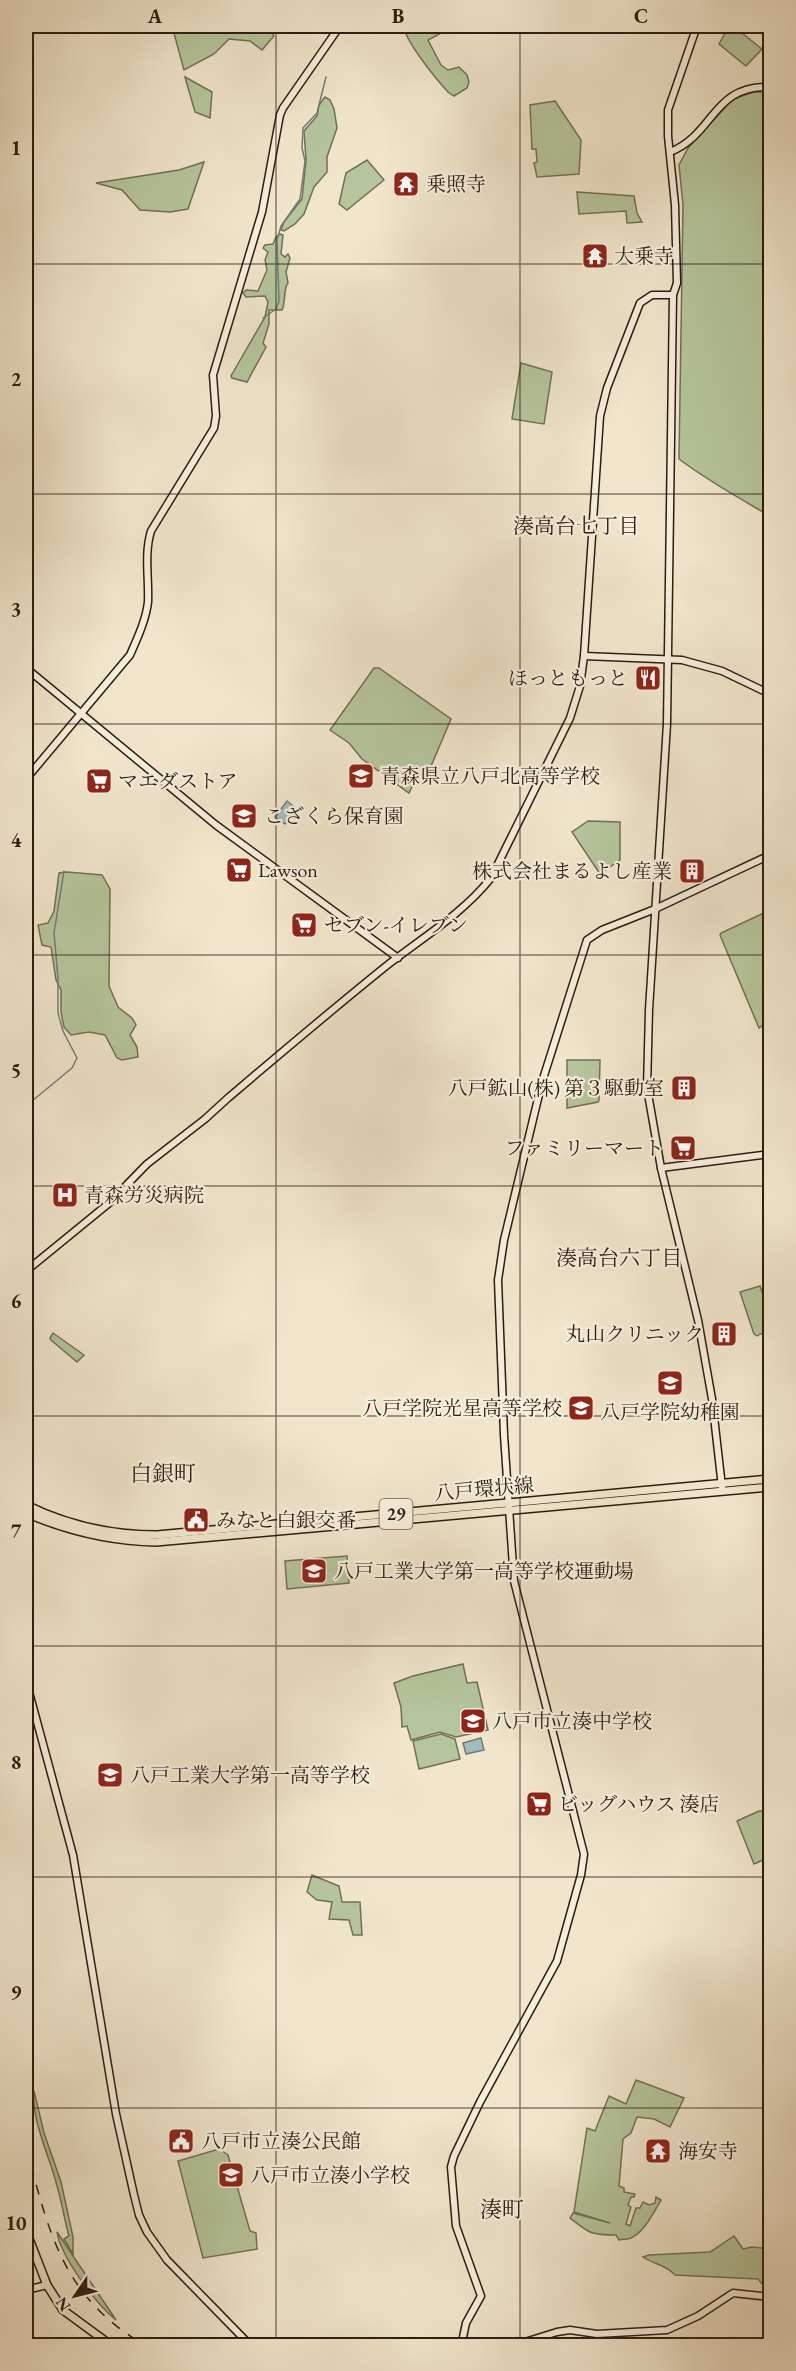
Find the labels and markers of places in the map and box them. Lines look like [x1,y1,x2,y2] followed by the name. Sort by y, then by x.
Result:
[391,169,421,199] temple icon: 乗照寺
[426,171,486,197] place label: 乗照寺
[580,241,610,271] temple icon: 大乗寺
[614,243,674,269] place label: 大乗寺
[633,663,663,693] restaurant icon: ほっともっと
[508,665,628,691] place label: ほっともっと
[346,761,376,791] school or university icon: 青森県立八戸北高等学校
[380,763,600,789] place label: 青森県立八戸北高等学校
[84,766,114,796] supermarket icon: マエダストア
[118,768,237,794] place label: マエダストア
[229,801,259,831] school or university icon: こざくら保育園
[264,803,404,829] place label: こざくら保育園
[224,855,254,885] supermarket icon: Lawson
[677,856,707,886] building icon: 株式会社まるよし産業
[258,857,318,883] place label: Lawson
[472,858,672,884] place label: 株式会社まるよし産業
[289,910,319,940] supermarket icon: セブン-イレブン
[324,912,468,938] place label: セブン-イレブン
[669,1073,699,1103] building icon: 八戸鉱山(株) 第３駆動室
[447,1075,664,1101] place label: 八戸鉱山(株) 第３駆動室
[668,1133,698,1163] supermarket icon: ファミリーマート
[504,1135,664,1161] place label: ファミリーマート
[50,1180,80,1210] hospital icon: 青森労災病院
[84,1182,204,1208] place label: 青森労災病院
[709,1319,739,1349] building icon: 丸山クリニック
[565,1321,704,1347] place label: 丸山クリニック
[655,1368,685,1398] school or university icon: 八戸学院幼稚園
[566,1393,596,1423] school or university icon: 八戸学院光星高等学校
[362,1395,562,1421] place label: 八戸学院光星高等学校
[600,1399,740,1425] place label: 八戸学院幼稚園
[181,1505,211,1535] public building icon: みなと白銀交番
[216,1507,356,1533] place label: みなと白銀交番
[299,1556,329,1586] school or university icon: 八戸工業大学第一高等学校運動場
[334,1558,634,1584] place label: 八戸工業大学第一高等学校運動場
[458,1706,488,1736] school or university icon: 八戸市立湊中学校
[492,1708,652,1734] place label: 八戸市立湊中学校
[95,1760,125,1790] school or university icon: 八戸工業大学第一高等学校
[130,1762,370,1788] place label: 八戸工業大学第一高等学校
[524,1789,554,1819] supermarket icon: ビッグハウス 湊店
[558,1791,719,1817] place label: ビッグハウス 湊店
[166,2126,196,2156] public building icon: 八戸市立湊公民館
[201,2128,361,2154] place label: 八戸市立湊公民館
[643,2136,673,2166] temple icon: 海安寺
[678,2138,738,2164] place label: 海安寺
[216,2160,246,2190] school or university icon: 八戸市立湊小学校
[250,2162,410,2188] place label: 八戸市立湊小学校

